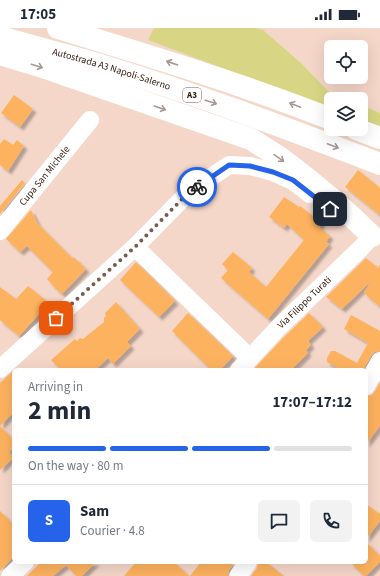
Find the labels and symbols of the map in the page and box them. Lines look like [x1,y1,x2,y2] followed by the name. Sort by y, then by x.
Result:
[51,45,172,94] street label: Autostrada A3 Napoli-Salerno
[166,58,178,66] one-way arrow
[31,63,44,70] one-way arrow
[183,88,201,102] road number: A3
[205,98,217,106] one-way arrow
[289,101,301,109] one-way arrow
[154,105,167,112] one-way arrow
[16,143,73,209] street label: Cupa San Michele
[327,143,339,151] one-way arrow
[274,154,285,162] one-way arrow
[177,167,217,207] courier
[313,192,347,226] pin
[274,273,334,332] street label: Via Filippo Turati
[39,301,73,335] pin

